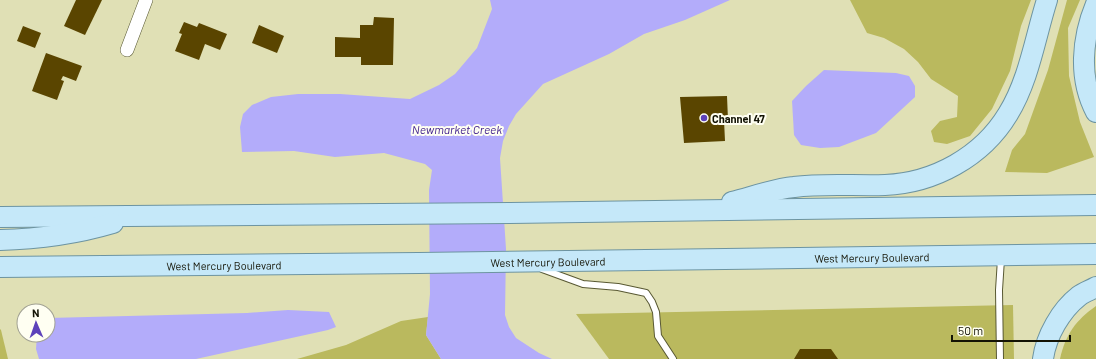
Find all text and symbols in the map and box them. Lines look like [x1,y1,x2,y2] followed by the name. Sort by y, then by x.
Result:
[712,112,765,125] place label: Channel 47
[699,113,709,123] marker: Channel 47
[412,122,502,136] water label: Newmarket Creek
[814,250,930,264] street label: West Mercury Boulevard
[490,254,606,269] street label: West Mercury Boulevard
[166,258,282,272] street label: West Mercury Boulevard
[16,303,56,343] north arrow
[32,306,40,319] text: N
[952,317,1070,343] scale bar
[958,323,983,337] text: 50 m

